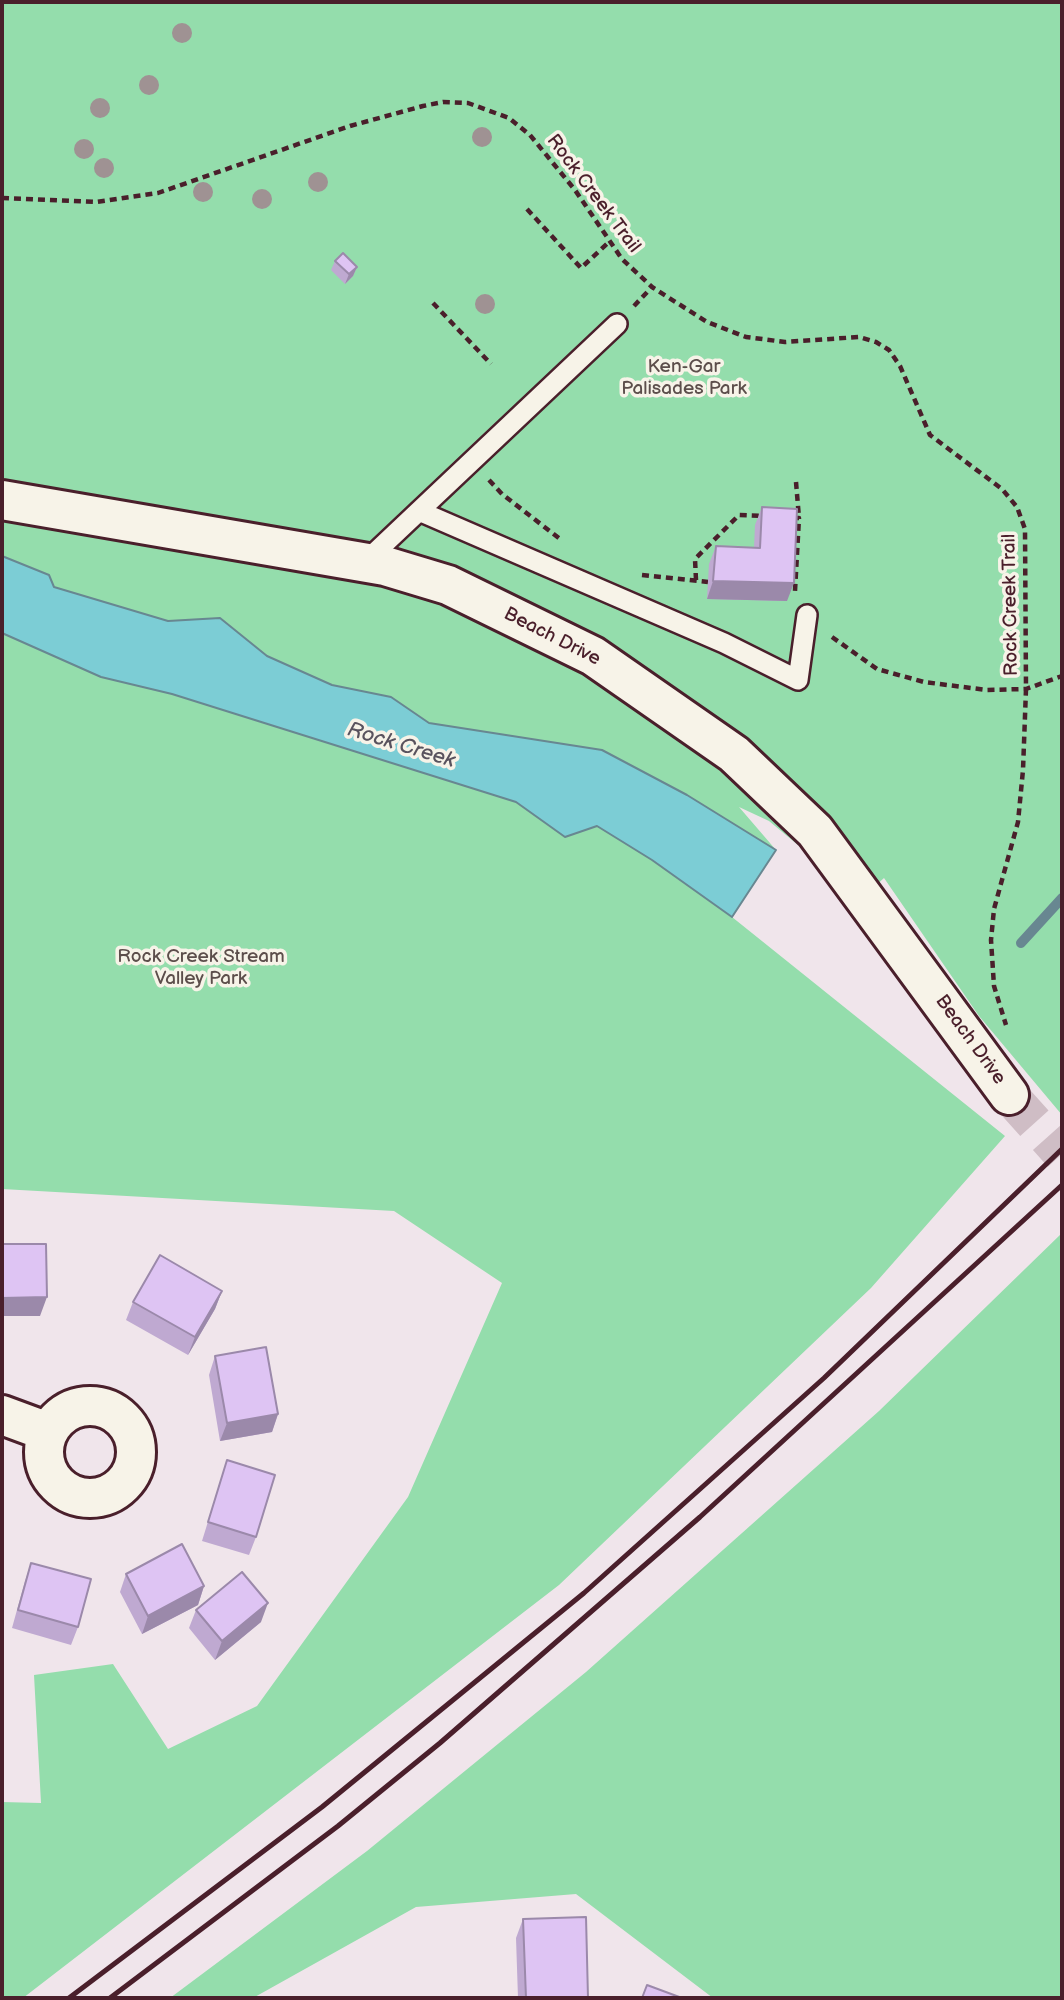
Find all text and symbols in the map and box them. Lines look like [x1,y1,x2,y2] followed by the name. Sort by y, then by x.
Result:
[541,130,645,258] street label: Rock Creek Trail
[621,356,747,400] park label: Ken-Gar Palisades Park
[998,534,1024,676] street label: Rock Creek Trail
[500,603,604,671] street label: Beach Drive
[344,718,458,774] water label: Rock Creek
[117,946,285,990] park label: Rock Creek Stream Valley Park
[930,991,1010,1089] street label: Beach Drive

